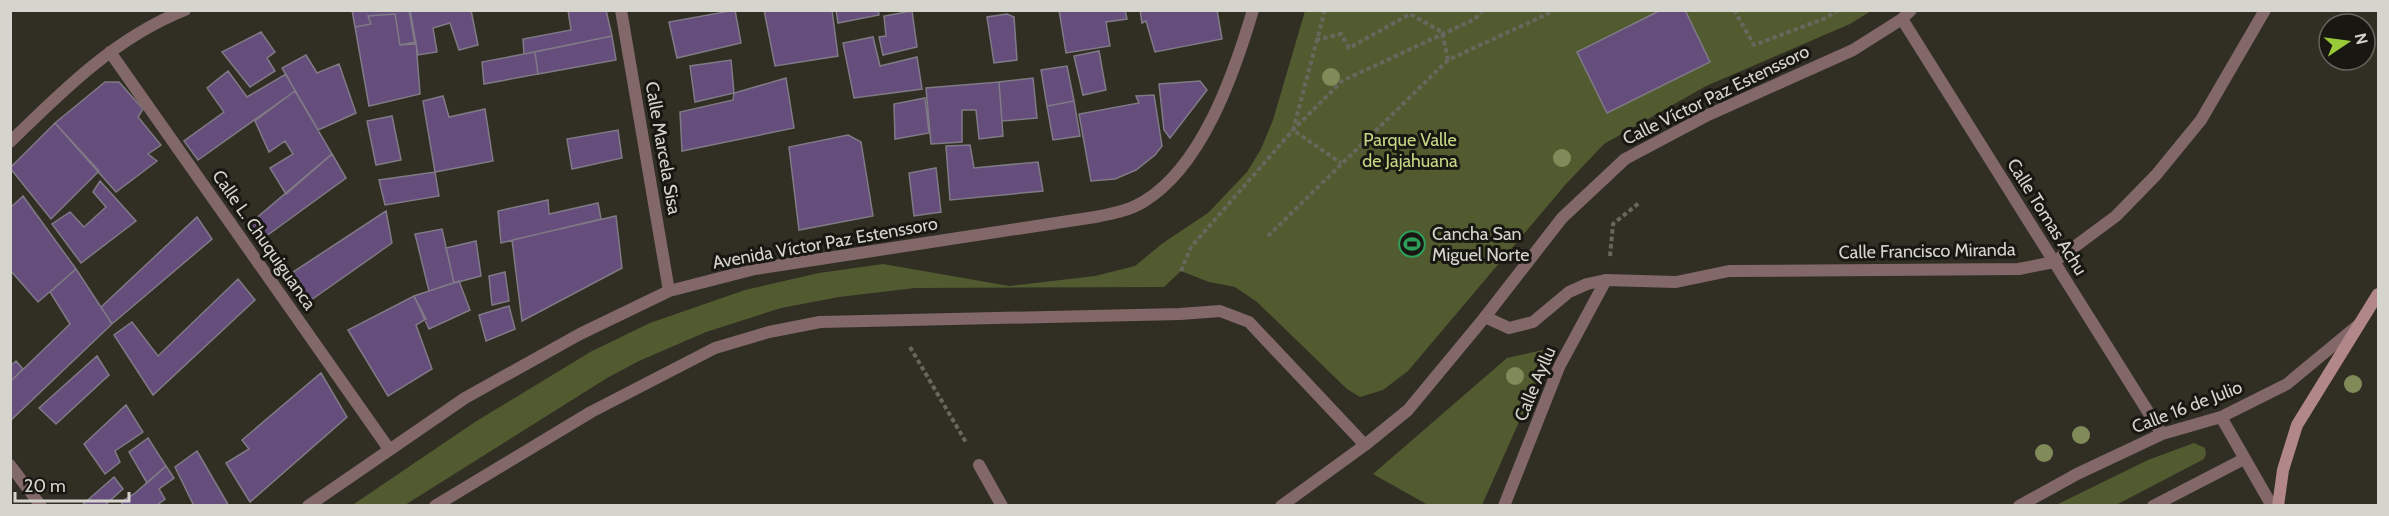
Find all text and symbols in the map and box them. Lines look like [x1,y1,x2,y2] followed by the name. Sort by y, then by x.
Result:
[2317,12,2377,72] north arrow
[2351,31,2372,46] text: N
[1619,40,1813,150] street label: Calle Víctor Paz Estenssoro
[640,80,686,216] street label: Calle Marcela Sisa
[1362,129,1458,172] park label: Parque Valle de Jajahuana
[2002,154,2092,280] street label: Calle Tomas Achu
[207,166,321,314] street label: Calle L. Chuquiguanca
[711,212,939,274] street label: Avenida Víctor Paz Estenssoro
[1432,223,1529,266] place label: Cancha San Miguel Norte
[1397,229,1427,259] sports icon: Cancha San Miguel Norte
[1838,238,2016,264] street label: Calle Francisco Miranda
[1509,343,1561,425] street label: Calle Ayllu
[2129,376,2245,438] street label: Calle 16 de Julio
[15,465,129,503] scale bar
[24,475,66,497] text: 20 m

